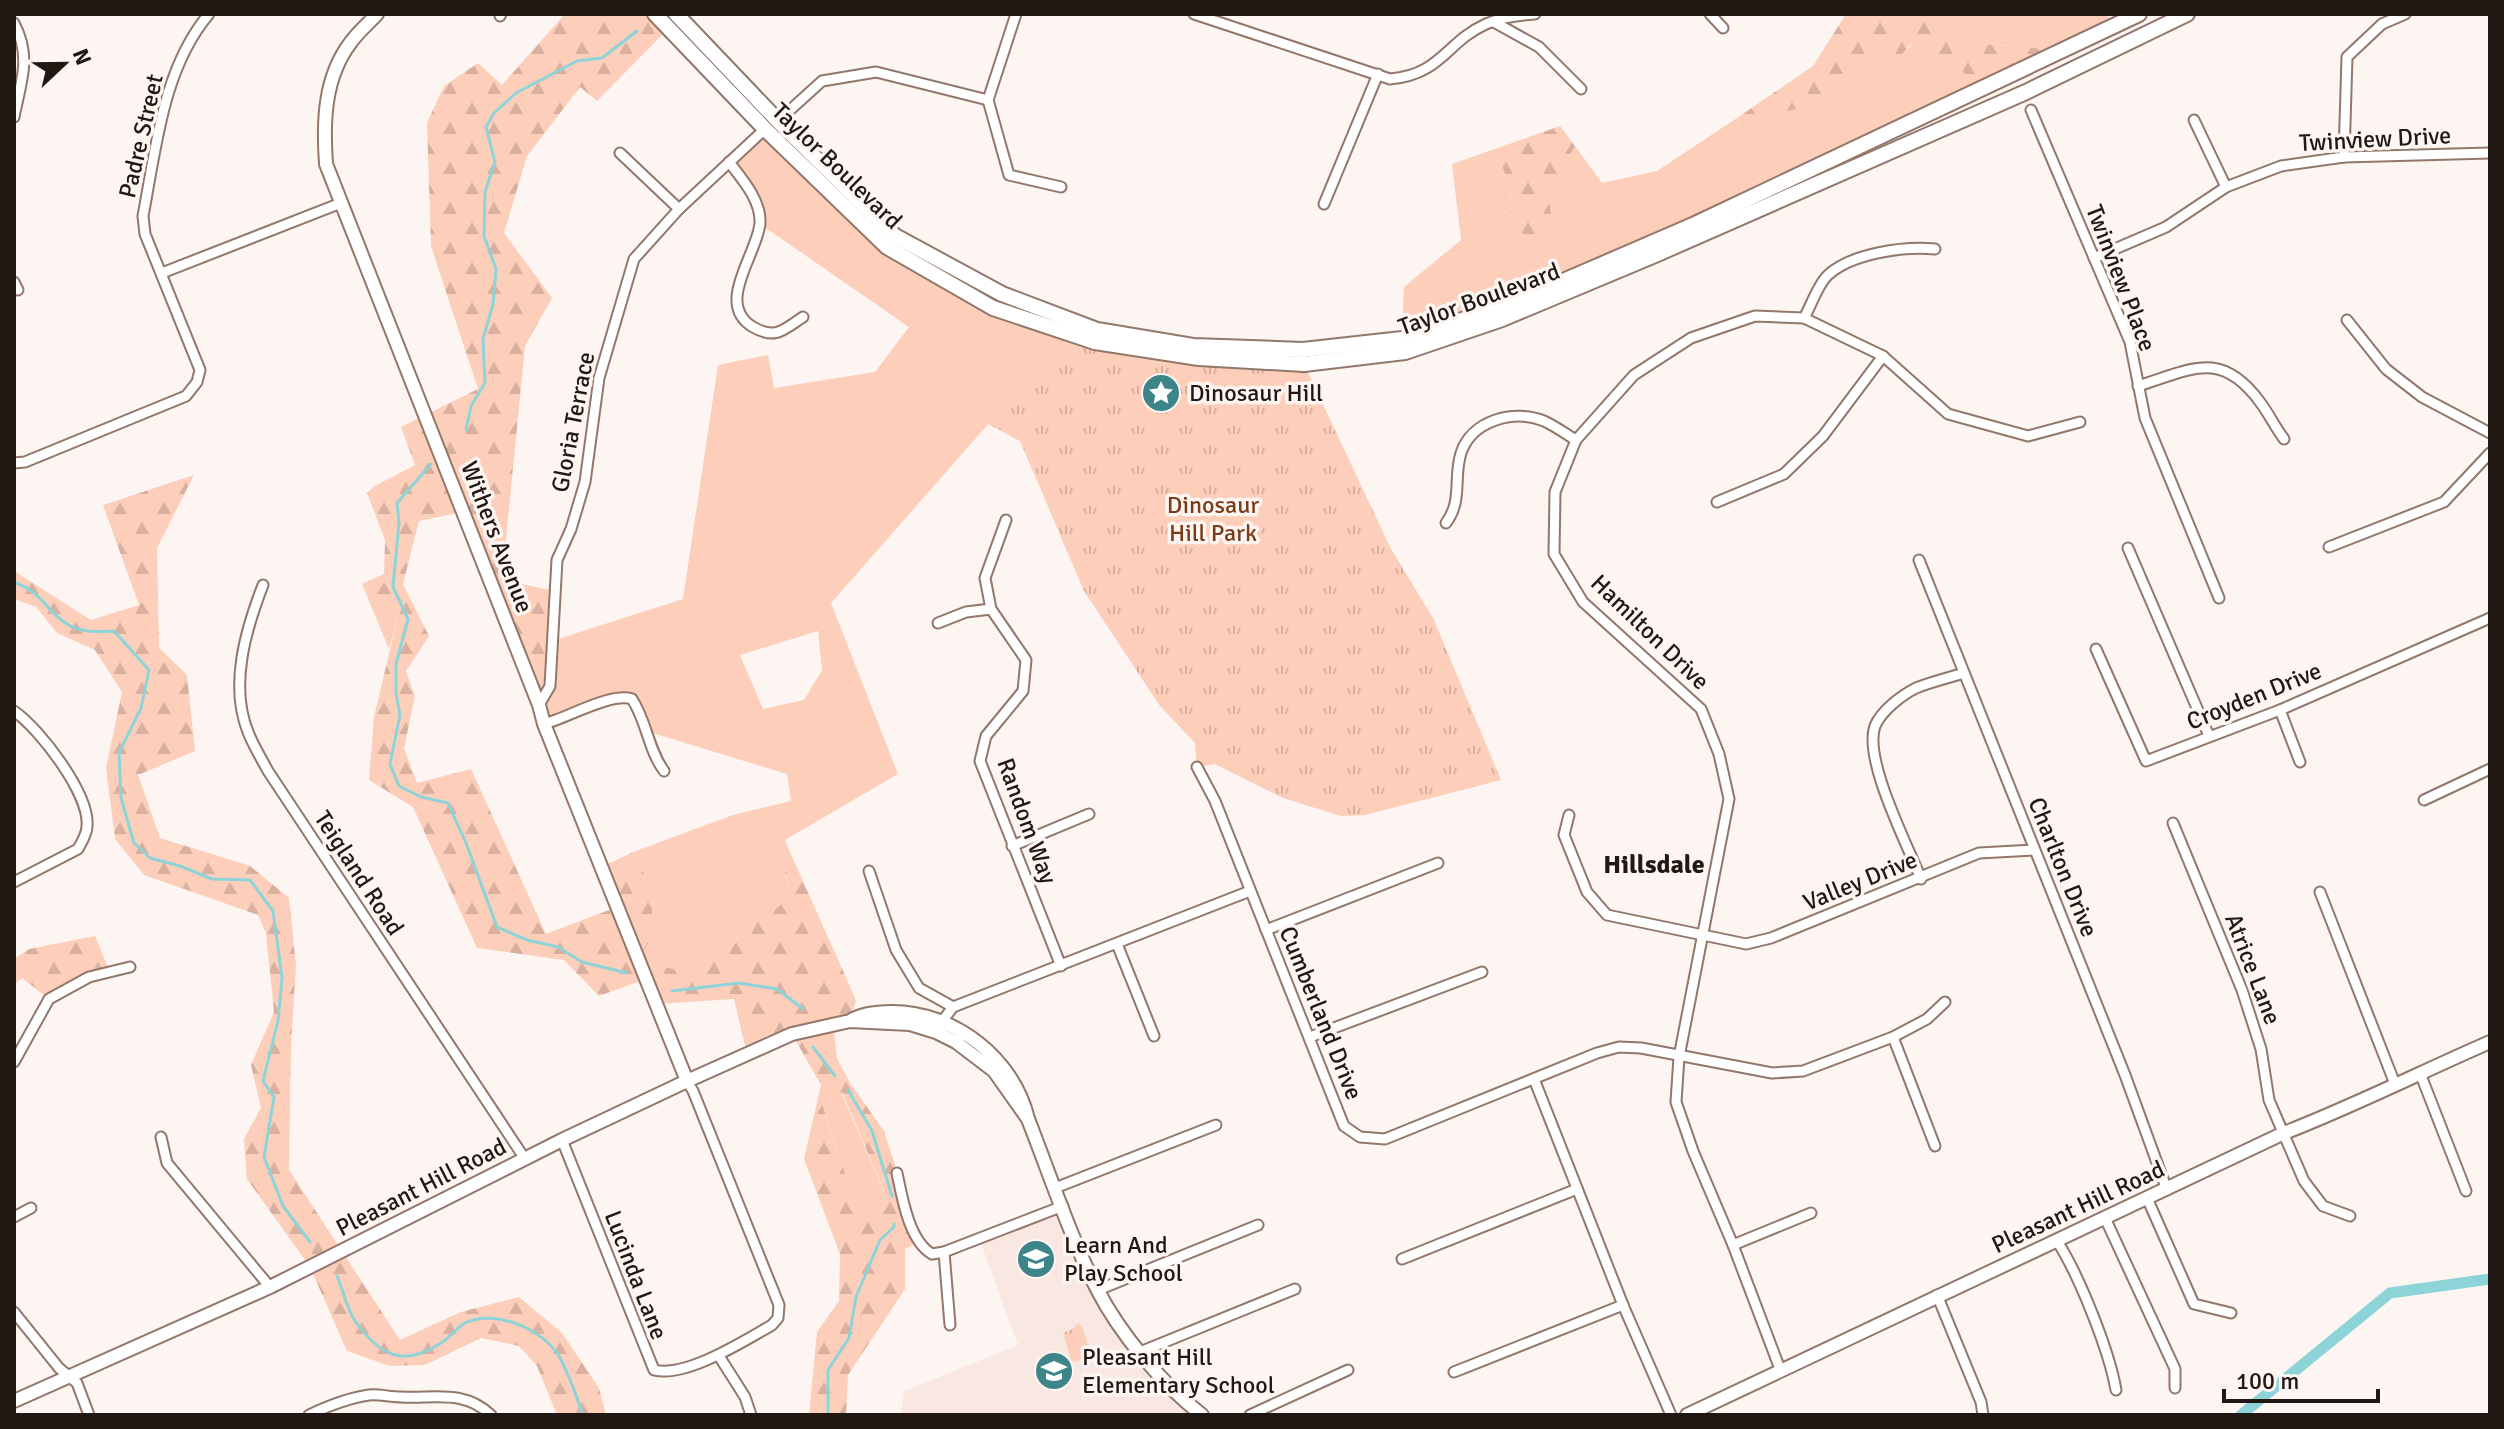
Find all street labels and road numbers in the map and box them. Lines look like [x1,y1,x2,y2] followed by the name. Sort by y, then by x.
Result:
[112,71,170,201] street label: Padre Street
[766,96,908,236] street label: Taylor Boulevard
[2298,120,2452,158] street label: Twinview Drive
[2079,200,2163,356] street label: Twinview Place
[1394,256,1564,342] street label: Taylor Boulevard
[545,349,601,495] street label: Gloria Terrace
[454,457,540,617] street label: Withers Avenue
[1584,568,1716,696] street label: Hamilton Drive
[2182,655,2326,737] street label: Croyden Drive
[990,754,1064,888] street label: Random Way
[2021,793,2105,941] street label: Charlton Drive
[308,805,410,941] street label: Teigland Road
[1799,845,1921,917] street label: Valley Drive
[2218,909,2288,1029] street label: Atrice Lane
[1273,922,1369,1104] street label: Cumberland Drive
[331,1131,511,1243] street label: Pleasant Hill Road
[1987,1154,2169,1260] street label: Pleasant Hill Road
[598,1206,674,1344] street label: Lucinda Lane

